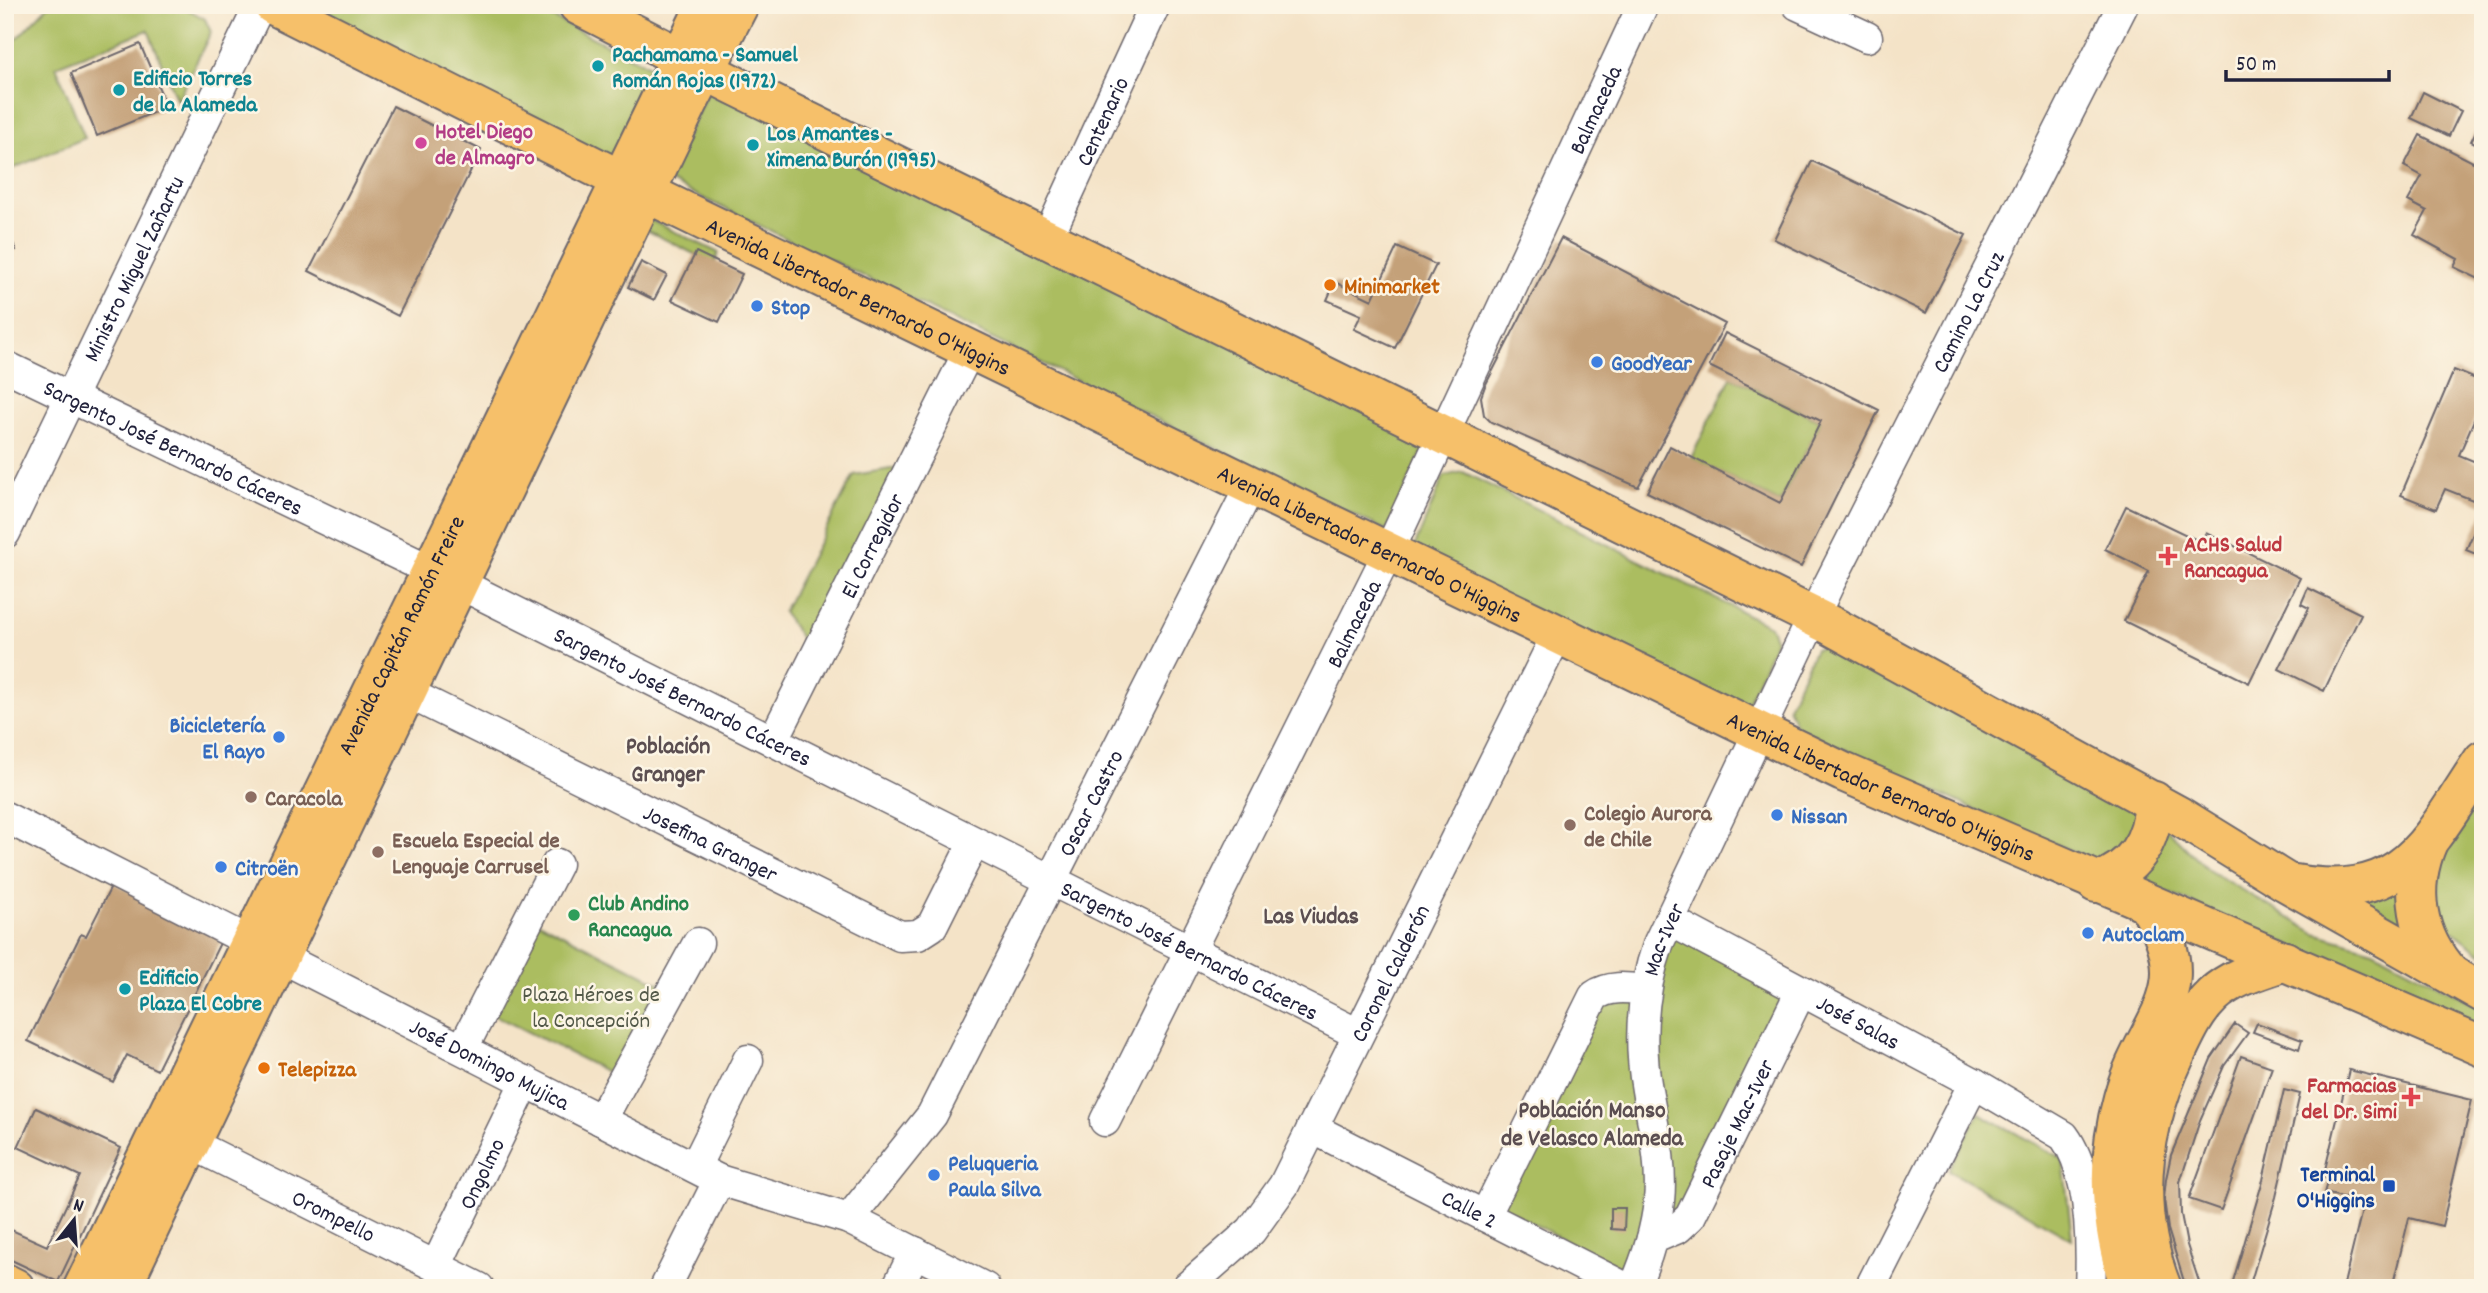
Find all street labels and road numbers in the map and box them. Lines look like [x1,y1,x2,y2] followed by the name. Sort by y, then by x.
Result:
[1563,60,1633,161] street label: Balmaceda
[1070,72,1140,173] street label: Centenario
[77,171,195,368] street label: Ministro Miguel Zañartu
[699,211,1015,387] street label: Avenida Libertador Bernardo O'Higgins
[1926,246,2015,380] street label: Camino La Cruz
[37,374,307,526] street label: Sargento José Bernardo Cáceres
[1211,459,1526,634] street label: Avenida Libertador Bernardo O'Higgins
[834,488,915,605] street label: El Corregidor
[331,511,475,762] street label: Avenida Capitán Ramón Freire
[1320,574,1393,675] street label: Balmaceda
[547,620,816,777] street label: Sargento José Bernardo Cáceres
[1720,705,2039,873] street label: Avenida Libertador Bernardo O'Higgins
[1052,745,1134,864] street label: Oscar Castro
[636,799,783,893] street label: Josefina Granger
[1054,874,1323,1031] street label: Sargento José Bernardo Cáceres
[1637,898,1695,980] street label: Mac-Iver
[1344,900,1441,1049] street label: Coronel Calderón
[1809,989,1905,1060] street label: José Salas
[403,1012,575,1122] street label: José Domingo Mujica
[1694,1054,1785,1195] street label: Pasaje Mac-Iver
[453,1134,516,1216] street label: Ongolmo
[285,1183,380,1253] street label: Orompello
[1435,1183,1502,1239] street label: Calle 2

